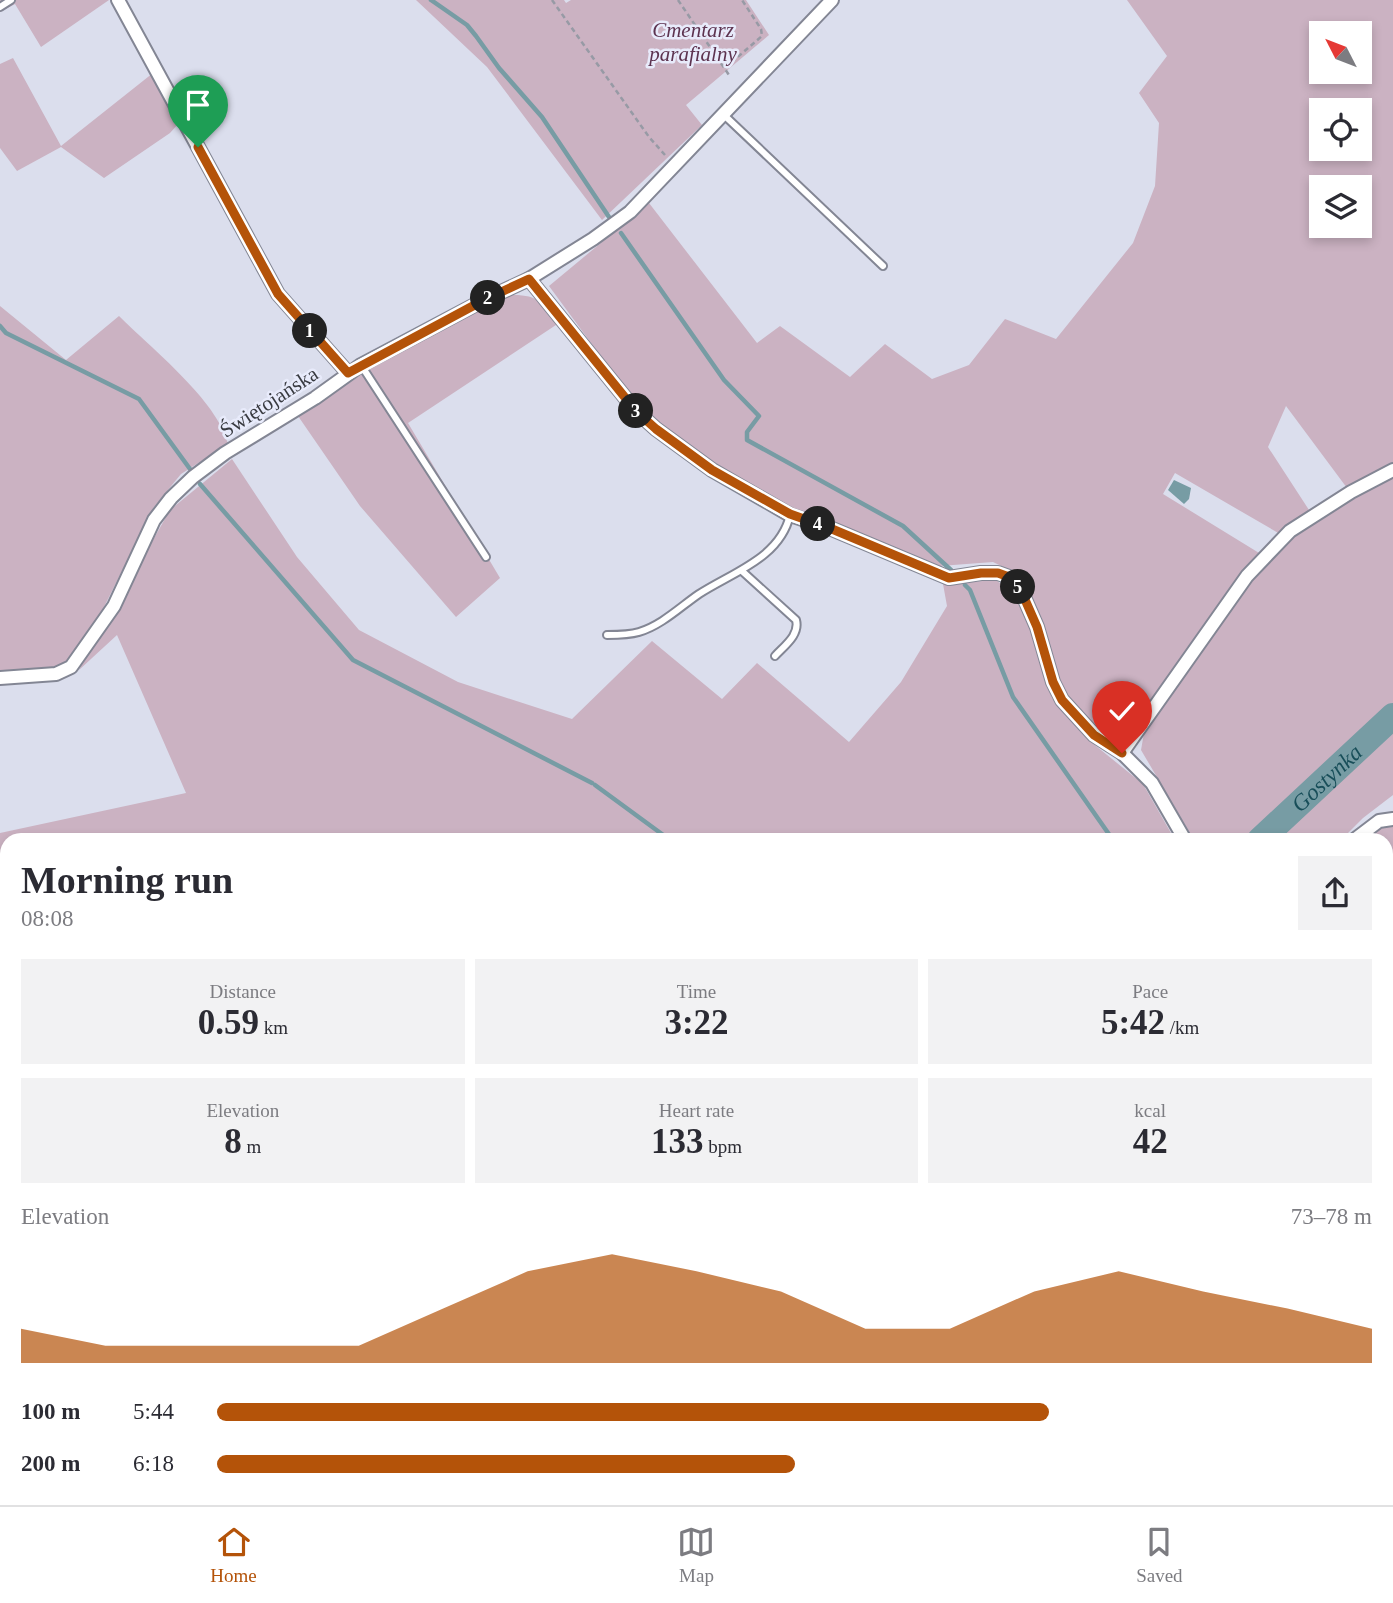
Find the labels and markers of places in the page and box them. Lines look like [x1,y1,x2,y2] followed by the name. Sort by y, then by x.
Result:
[168,75,228,147] pin
[470,280,505,316] pin: 2
[292,314,328,348] pin: 1
[618,394,654,428] pin: 3
[800,506,836,542] pin: 4
[1000,570,1036,604] pin: 5
[1092,681,1152,753] pin

